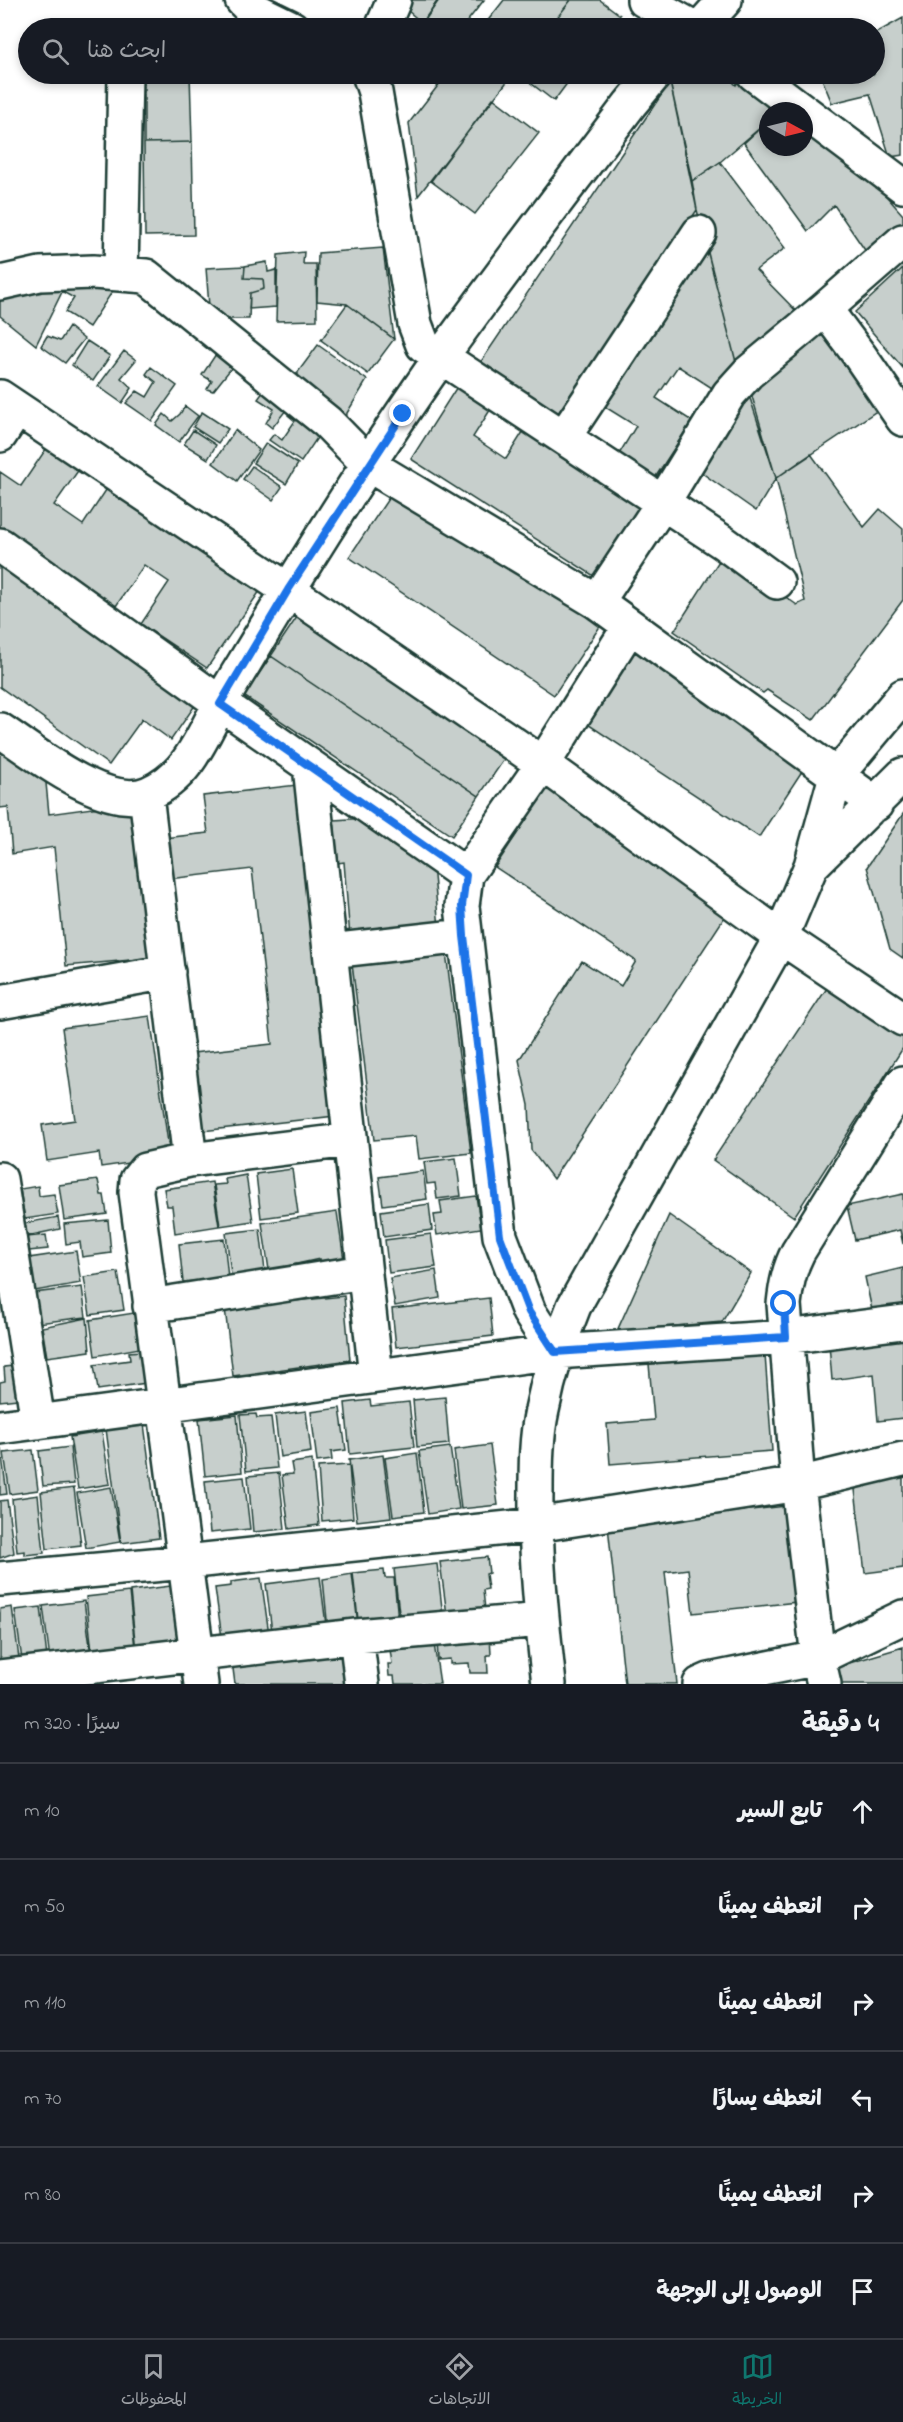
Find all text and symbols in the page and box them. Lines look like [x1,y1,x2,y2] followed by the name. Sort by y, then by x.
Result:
[18,18,885,84] search box
[39,35,72,68] icon: search
[87,36,166,68] text: ابحث هنا
[759,102,813,156] north arrow
[389,400,415,426] route end
[770,1290,796,1316] route start
[802,1706,879,1744] text: 4 دقيقة
[24,1710,120,1739] text: سيرًا · 320 m
[846,1795,879,1828] icon: ahead
[738,1796,822,1828] text: تابع السير
[24,1797,60,1826] text: 10 m
[846,1891,879,1924] icon: right
[718,1892,822,1924] text: انعطف يمينًا
[24,1893,65,1922] text: 50 m
[846,1987,879,2020] icon: right
[718,1988,822,2020] text: انعطف يمينًا
[24,1989,66,2018] text: 110 m
[846,2083,879,2116] icon: left
[713,2084,822,2116] text: انعطف يسارًا
[24,2085,61,2114] text: 70 m
[846,2179,879,2212] icon: right
[718,2180,822,2212] text: انعطف يمينًا
[24,2181,61,2210] text: 80 m
[846,2275,879,2308] icon: arrive
[656,2276,822,2308] text: الوصول إلى الوجهة
[121,2350,187,2413] tab: المحفوظات
[429,2350,490,2413] tab: الاتجاهات
[732,2350,782,2413] tab: الخريطة

